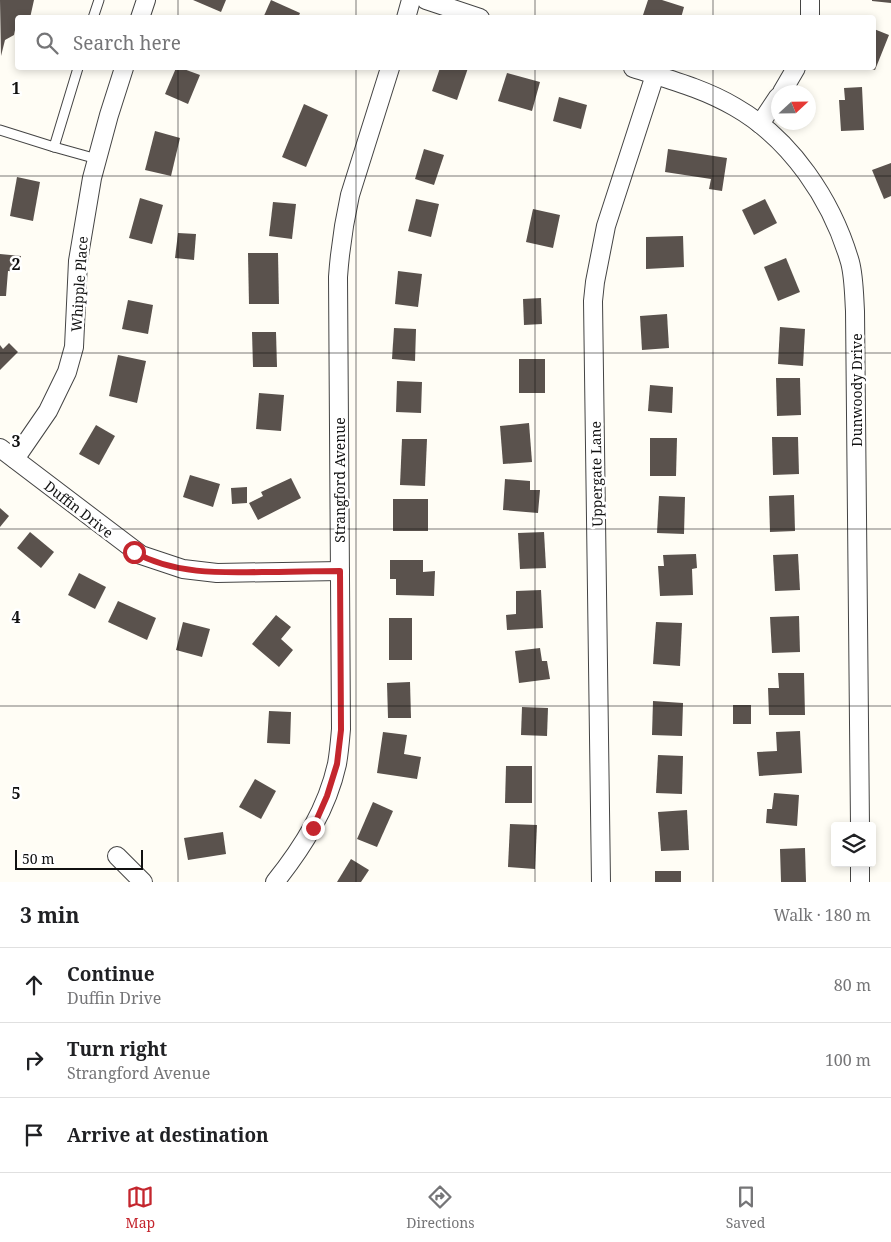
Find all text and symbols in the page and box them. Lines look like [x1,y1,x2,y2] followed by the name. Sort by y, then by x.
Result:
[15,15,876,70] search box
[33,29,61,57] icon: search
[73,30,181,56] text: Search here
[11,77,21,99] text: 1
[771,85,816,130] north arrow
[66,236,92,332] street label: Whipple Place
[11,253,21,275] text: 2
[847,333,866,447] street label: Dunwoody Drive
[330,417,349,543] street label: Strangford Avenue
[586,421,606,527] street label: Uppergate Lane
[11,430,21,452] text: 3
[41,476,117,542] street label: Duffin Drive
[123,541,146,564] route start
[11,606,21,628] text: 4
[11,782,21,804] text: 5
[302,817,325,840] route end
[831,822,876,867] map controls
[831,822,876,867] button: layers
[15,847,142,870] scale bar
[22,849,55,868] text: 50 m
[20,901,79,929] text: 3 min
[774,904,871,926] text: Walk · 180 m
[67,961,155,987] text: Continue
[20,971,48,999] icon: ahead
[834,974,871,996] text: 80 m
[67,987,161,1009] text: Duffin Drive
[67,1036,167,1062] text: Turn right
[20,1046,48,1074] icon: right
[825,1049,871,1071] text: 100 m
[67,1062,210,1084] text: Strangford Avenue
[20,1121,48,1149] icon: arrive
[67,1122,269,1148] text: Arrive at destination
[126,1183,155,1232] tab: Map
[406,1183,475,1232] tab: Directions
[726,1183,765,1232] tab: Saved

